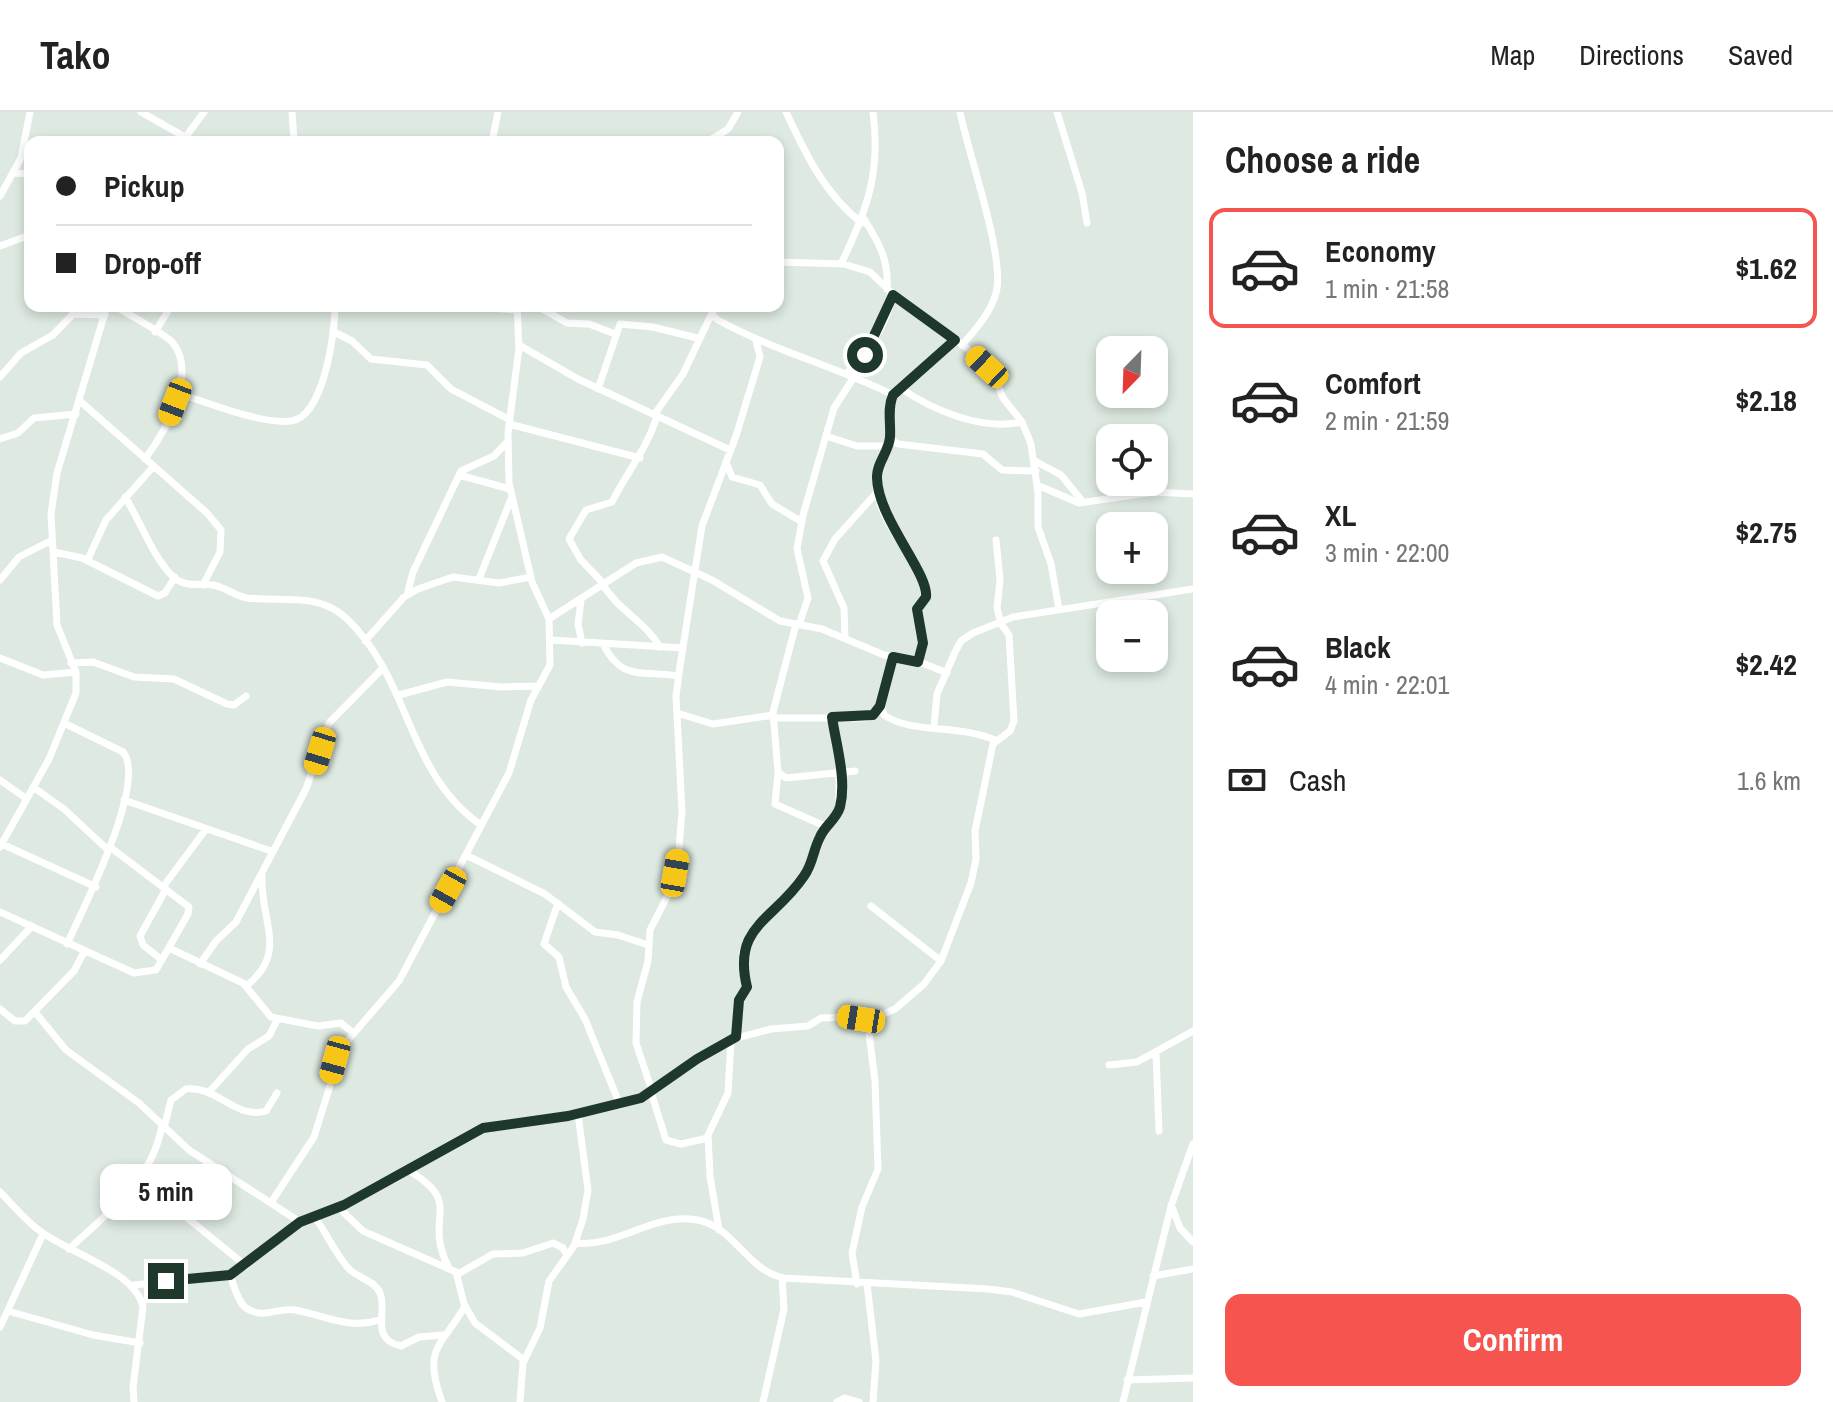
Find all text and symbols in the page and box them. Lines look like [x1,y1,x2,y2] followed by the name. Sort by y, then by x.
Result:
[40,30,110,81] text: Tako
[1491,36,1535,74] text: Map
[1579,36,1684,74] text: Directions
[1728,36,1793,74] text: Saved
[1225,136,1420,184] text: Choose a ride
[104,166,185,206] text: Pickup
[1325,231,1436,271] text: Economy
[1229,232,1301,304] icon: car
[104,243,201,283] text: Drop-off
[1735,248,1797,288] text: $1.62
[1325,271,1449,306] text: 1 min · 21:58
[1096,336,1168,408] north arrow
[1096,336,1168,672] map controls
[847,337,883,373] route start
[961,342,1013,392] car
[1325,363,1421,403] text: Comfort
[1229,364,1301,436] icon: car
[155,375,195,429] car
[1735,380,1797,420] text: $2.18
[1325,403,1449,438] text: 2 min · 21:59
[1096,424,1168,496] button: locate
[1325,495,1356,535] text: XL
[1229,496,1301,568] icon: car
[1096,512,1168,584] button: +
[1735,512,1797,552] text: $2.75
[1325,535,1449,570] text: 3 min · 22:00
[1096,600,1168,672] button: −
[1325,627,1391,667] text: Black
[1229,628,1301,700] icon: car
[1735,644,1797,684] text: $2.42
[1325,667,1449,702] text: 4 min · 22:01
[302,725,338,777] car
[1225,758,1269,802] icon: cash
[1289,760,1346,800] text: Cash
[1737,763,1801,798] text: 1.6 km
[659,847,691,899] car
[426,863,470,917] car
[835,1003,887,1035] car
[317,1034,353,1086] car
[100,1165,232,1221] callout: 5 min
[138,1174,194,1209] text: 5 min
[148,1263,184,1299] route end
[1225,1294,1801,1386] button: Confirm

